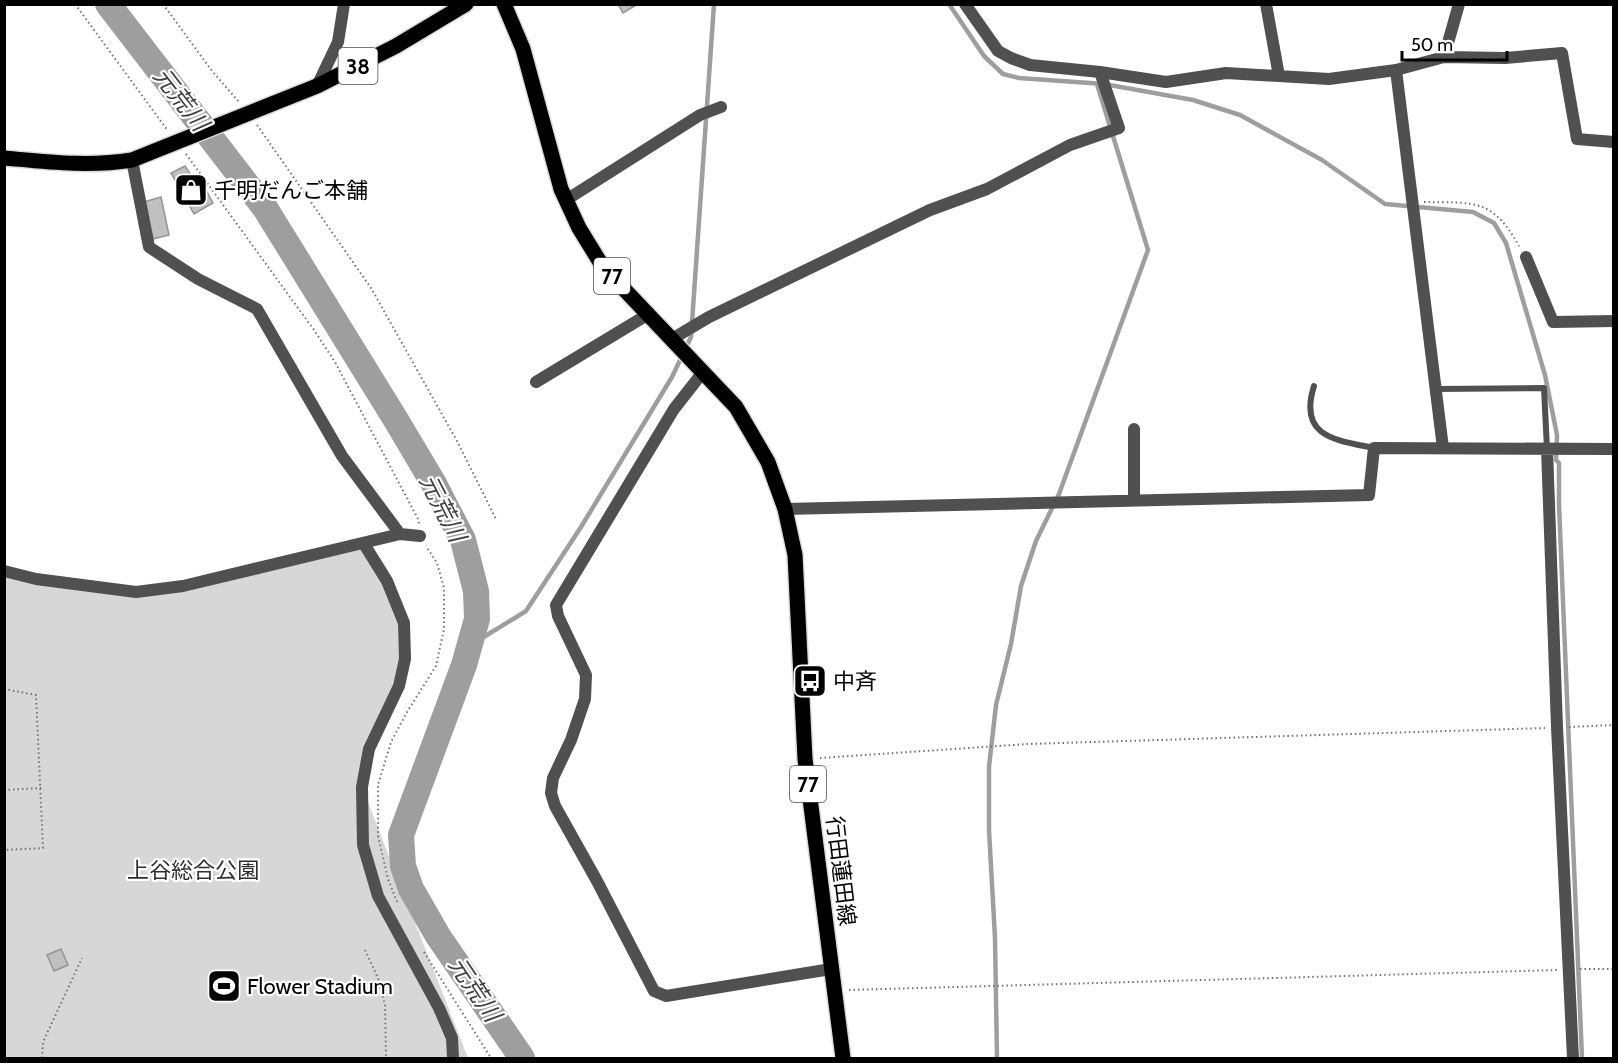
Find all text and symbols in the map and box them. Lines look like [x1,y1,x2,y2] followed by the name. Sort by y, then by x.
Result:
[1402,24,1507,62] scale bar
[1411,34,1453,56] text: 50 m
[338,48,378,84] road number: 38
[147,62,216,139] water label: 元荒川
[173,172,209,208] shop icon: 千明だんご本舗
[214,177,368,204] place label: 千明だんご本舗
[594,258,630,294] road number: 77
[414,469,474,549] water label: 元荒川
[792,663,828,699] bus stop icon: 中斉
[833,668,877,695] place label: 中斉
[790,766,826,802] road number: 77
[821,815,861,927] street label: 行田蓮田線
[127,857,259,884] park label: 上谷総合公園
[443,951,509,1029] water label: 元荒川
[206,968,242,1004] sports icon: Flower Stadium
[247,973,393,1000] place label: Flower Stadium

